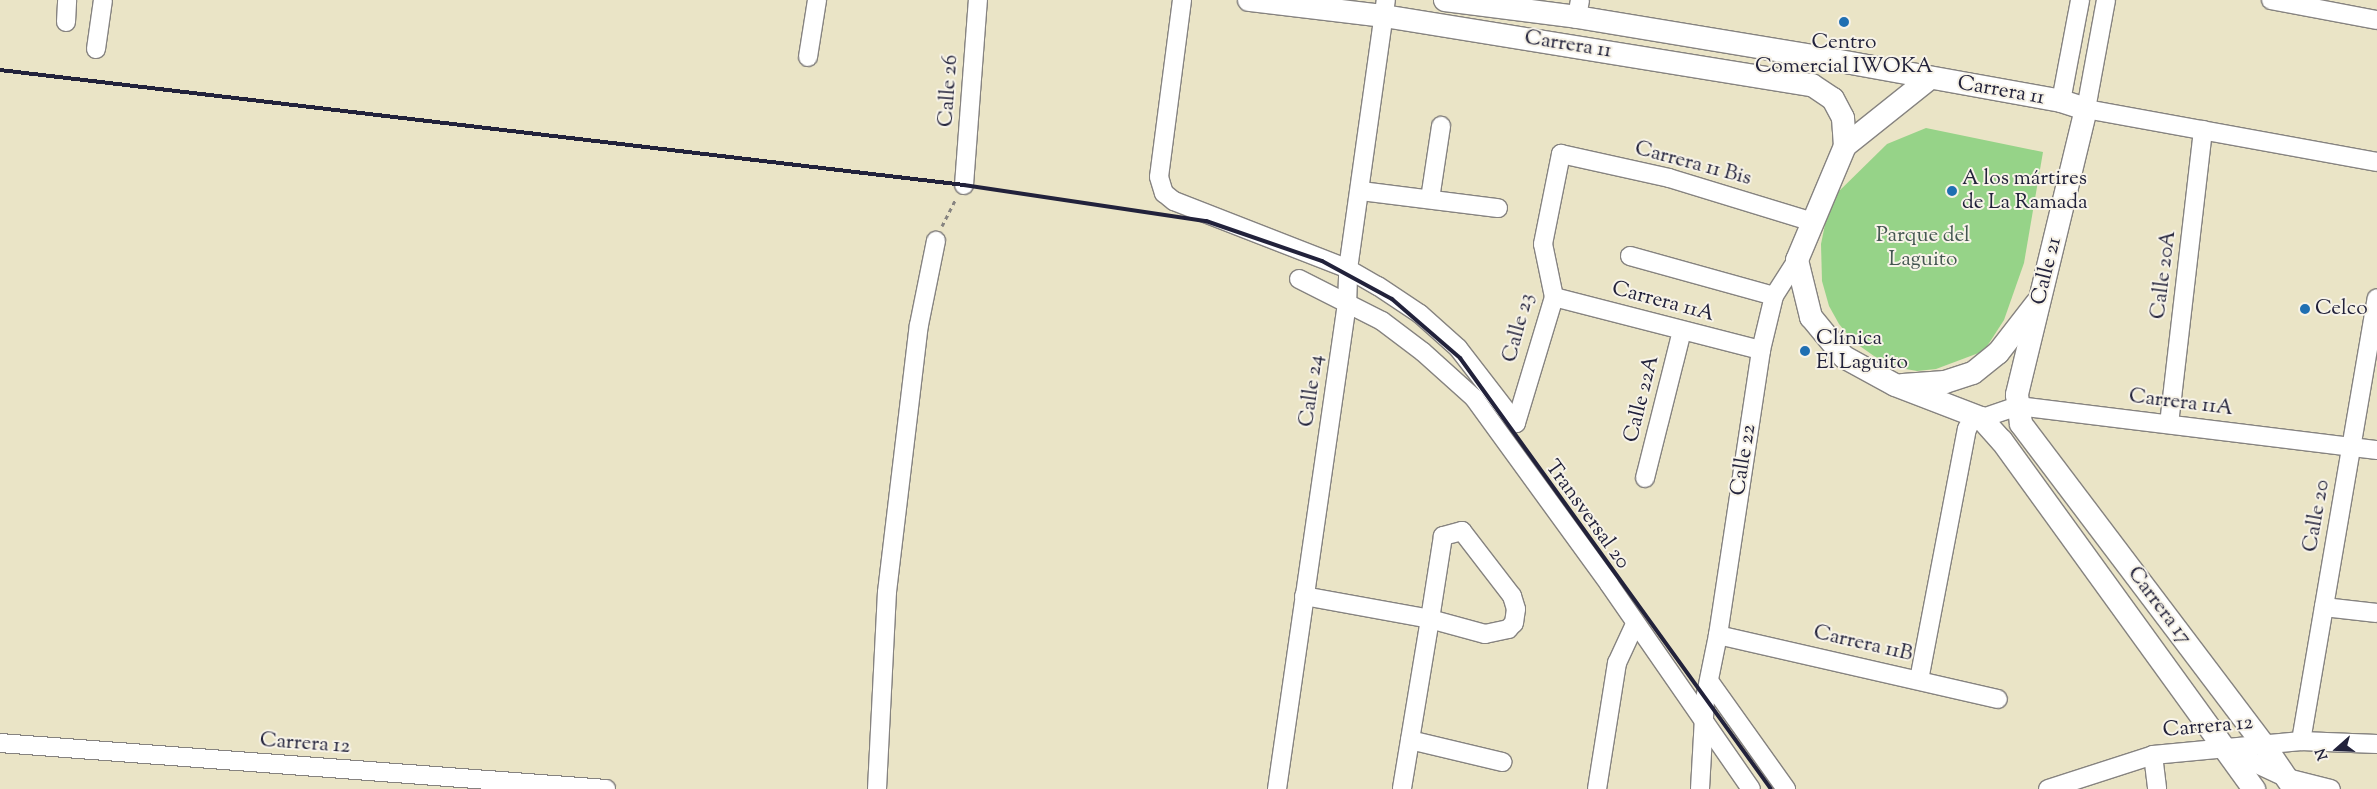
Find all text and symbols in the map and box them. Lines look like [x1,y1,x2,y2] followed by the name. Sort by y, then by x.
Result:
[1838,16,1850,28] marker: Centro Comercial IWOKA
[1523,26,1613,64] street label: Carrera 11
[1755,30,1933,80] place label: Centro Comercial IWOKA
[934,54,964,128] street label: Calle 26
[1956,71,2046,111] street label: Carrera 11
[1632,136,1754,192] street label: Carrera 11 Bis
[1962,166,2088,216] place label: A los mártires de La Ramada
[1946,185,1958,197] marker: A los mártires de La Ramada
[1876,223,1970,273] park label: Parque del Laguito
[2146,229,2182,321] street label: Calle 20A
[2026,234,2068,308] street label: Calle 21
[1609,276,1717,328] street label: Carrera 11A
[1498,291,1540,365] street label: Calle 23
[2315,296,2368,322] place label: Celco
[2299,303,2311,315] marker: Celco
[1816,326,1908,376] place label: Clínica El Laguito
[1798,344,1812,358] marker: Clínica El Laguito
[1294,353,1330,429] street label: Calle 24
[1619,353,1665,445] street label: Calle 22A
[2127,384,2235,422] street label: Carrera 11A
[1726,423,1762,497] street label: Calle 22
[1539,456,1635,574] street label: Transversal 20
[2298,478,2336,554] street label: Calle 20
[2121,562,2197,650] street label: Carrera 17
[1811,620,1915,668] street label: Carrera 11B
[2162,711,2254,743] street label: Carrera 12
[2312,724,2362,774] north arrow
[259,728,351,760] street label: Carrera 12
[2312,745,2334,762] text: N

